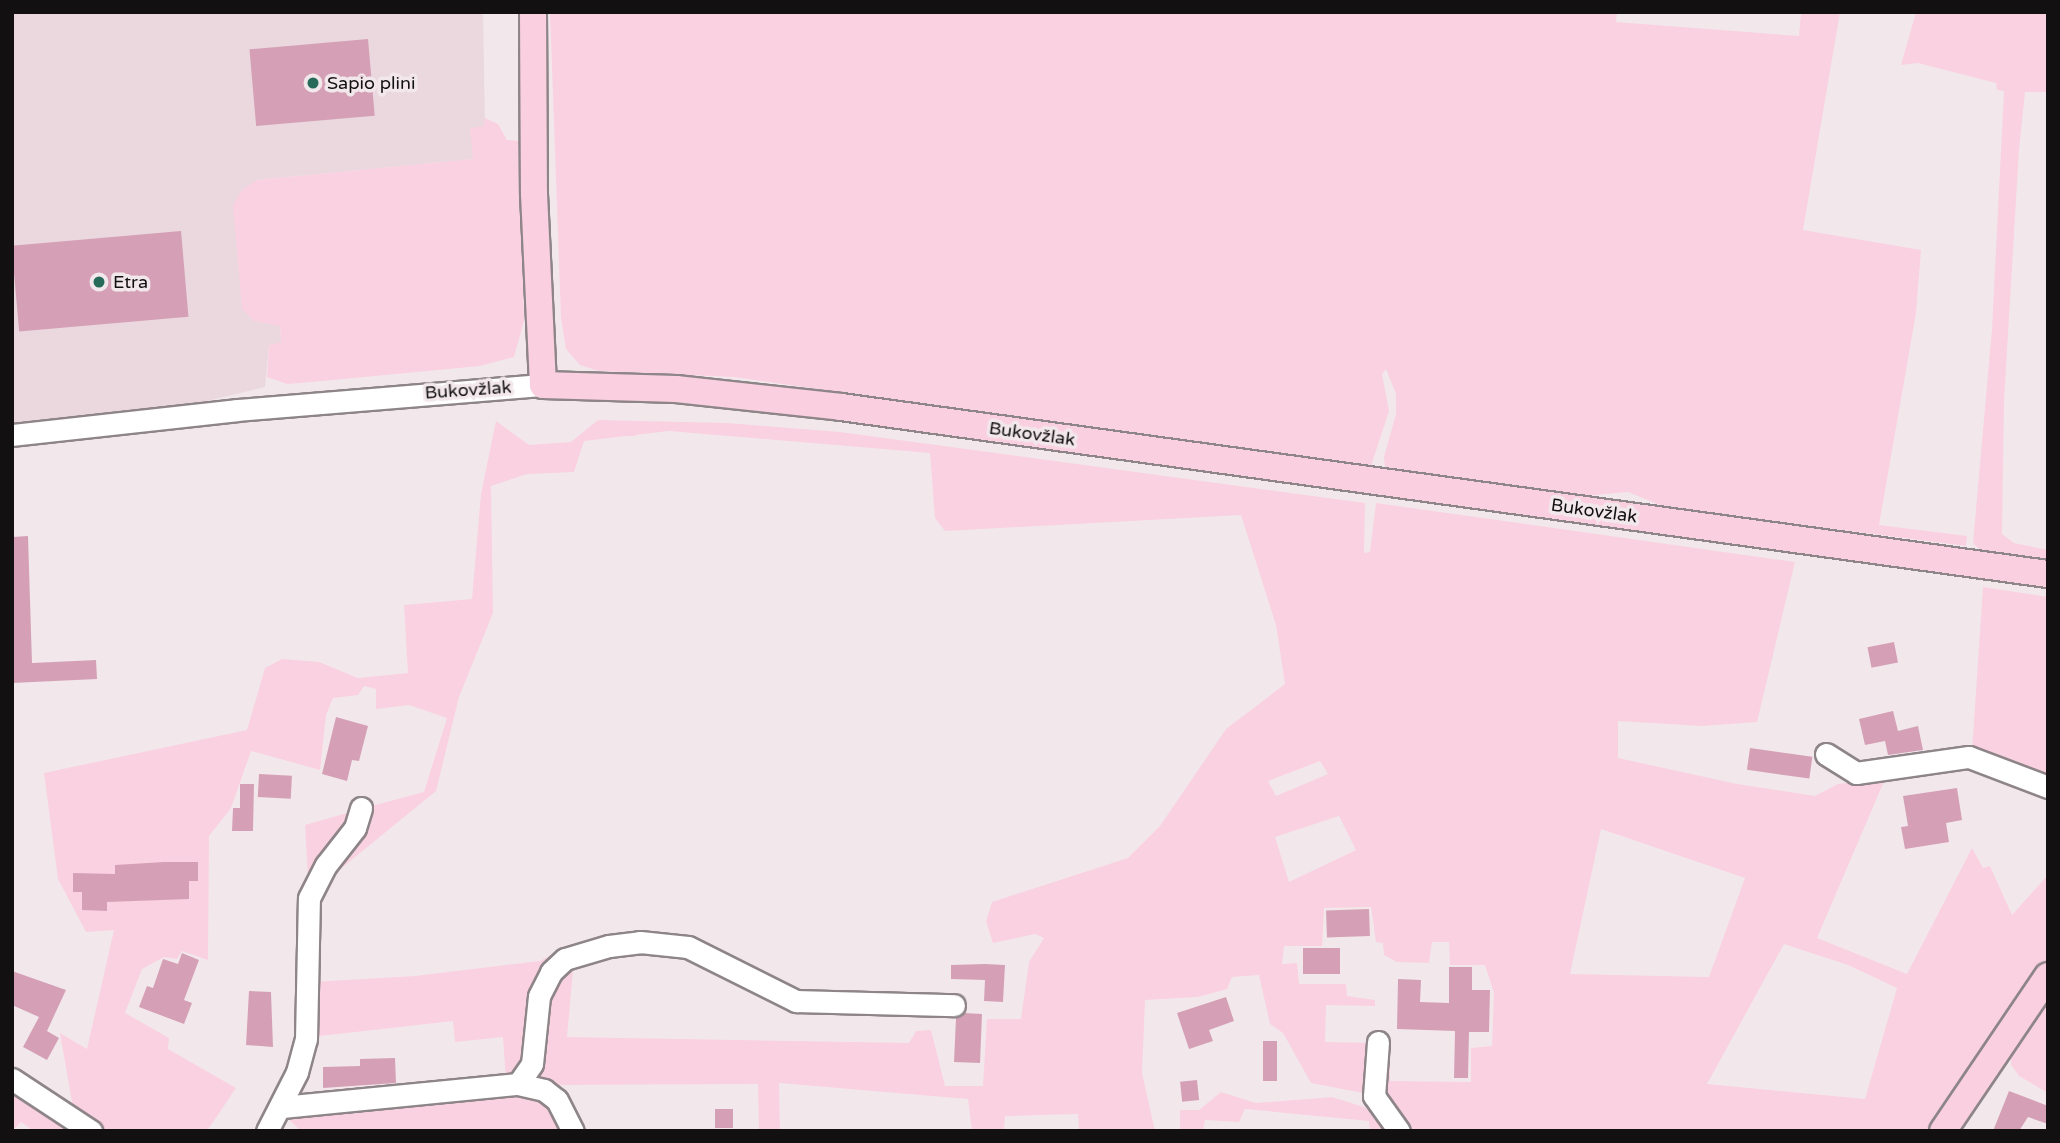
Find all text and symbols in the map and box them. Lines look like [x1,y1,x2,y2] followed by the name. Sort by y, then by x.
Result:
[327,72,415,94] place label: Sapio plini
[305,75,321,91] marker: Sapio plini
[113,271,148,293] place label: Etra
[91,274,107,290] marker: Etra
[424,376,512,404] street label: Bukovžlak
[988,417,1076,451] street label: Bukovžlak
[1550,494,1638,528] street label: Bukovžlak

